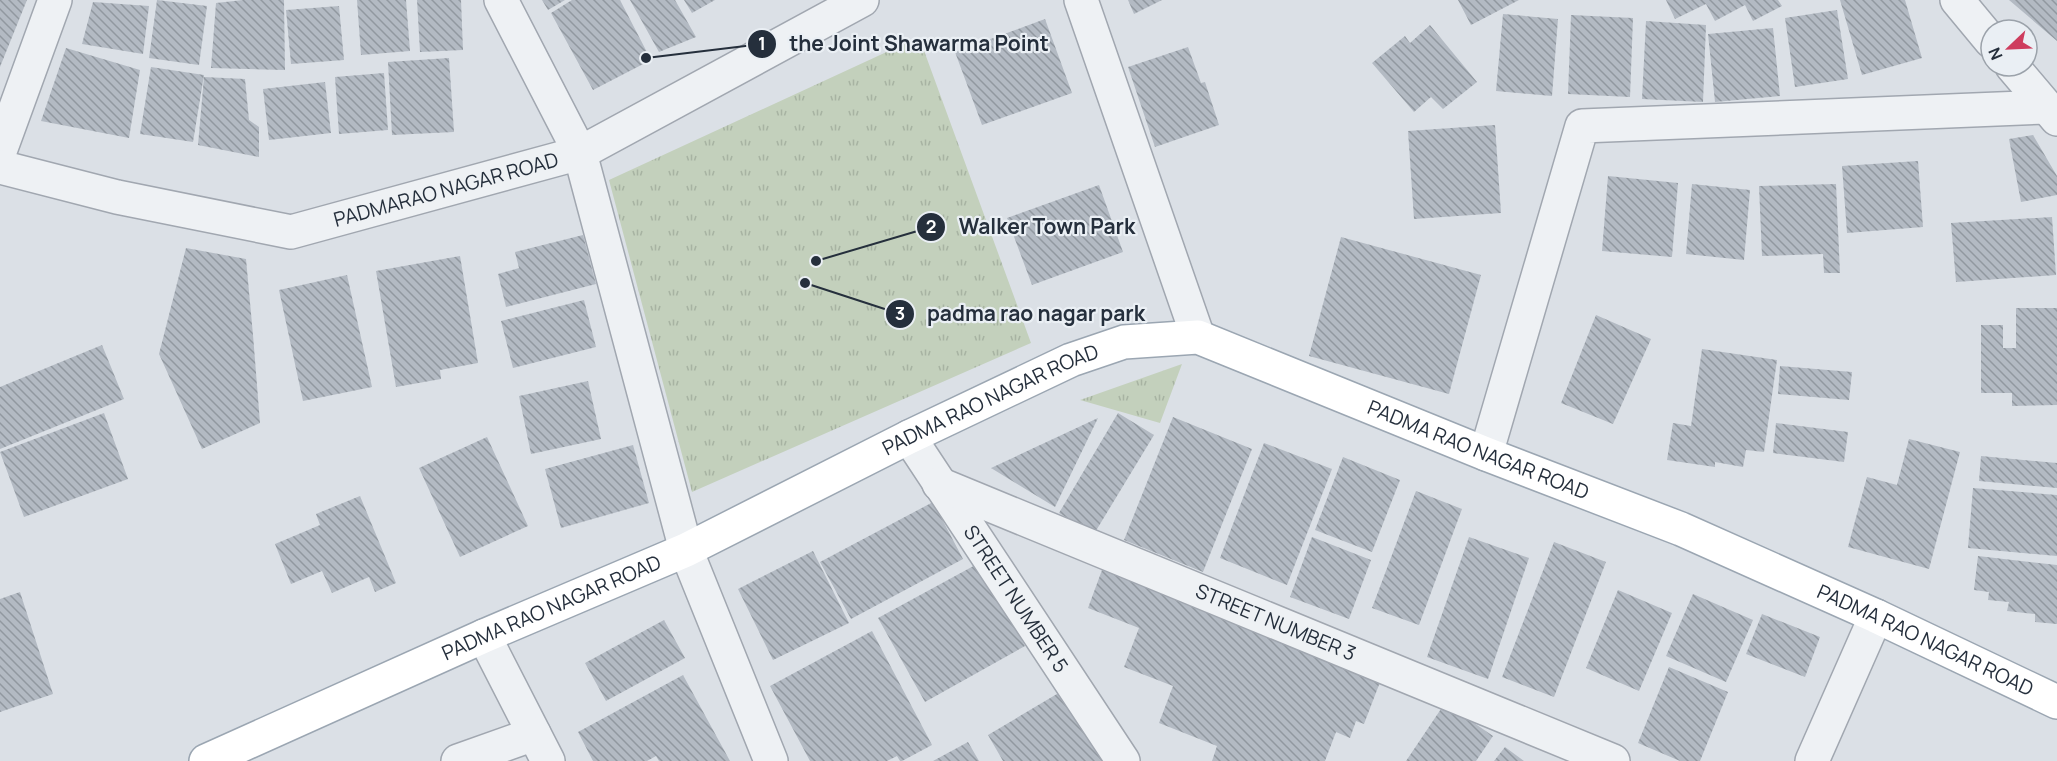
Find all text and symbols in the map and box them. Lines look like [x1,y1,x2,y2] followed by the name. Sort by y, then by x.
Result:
[1979,18,2039,78] north arrow
[747,24,1060,63] callout: the Joint Shawarma Point
[789,29,1049,57] text: the Joint Shawarma Point
[758,31,766,55] text: 1
[1983,44,2008,63] text: N
[331,146,561,233] street label: PADMARAO NAGAR ROAD
[916,208,1147,247] callout: Walker Town Park
[959,212,1136,240] text: Walker Town Park
[926,214,936,238] text: 2
[885,295,1157,334] callout: padma rao nagar park
[927,299,1146,327] text: padma rao nagar park
[895,301,905,325] text: 3
[877,338,1102,461] street label: PADMA RAO NAGAR ROAD
[1364,393,1593,505] street label: PADMA RAO NAGAR ROAD
[958,520,1075,678] street label: STREET NUMBER 5
[437,548,665,666] street label: PADMA RAO NAGAR ROAD
[1192,577,1360,667] street label: STREET NUMBER 3
[1813,578,2038,702] street label: PADMA RAO NAGAR ROAD

